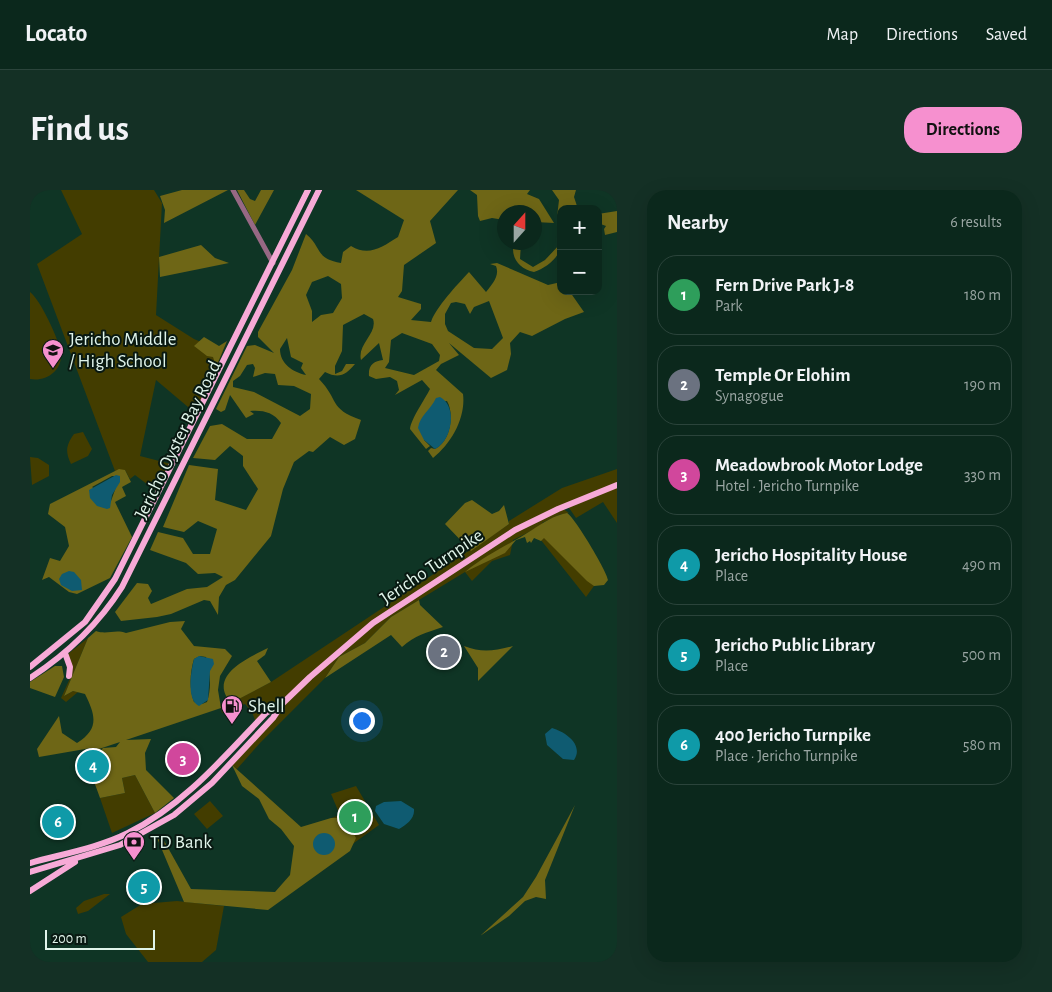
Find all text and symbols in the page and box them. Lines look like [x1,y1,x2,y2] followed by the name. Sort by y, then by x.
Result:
[25,22,87,46] text: Locato
[827,26,858,44] text: Map
[886,26,958,44] text: Directions
[986,26,1027,44] text: Saved
[904,107,1022,153] button: Directions
[30,112,129,147] text: Find us
[497,205,542,250] north arrow
[557,205,602,295] map controls
[557,205,602,250] button: +
[667,212,728,233] text: Nearby
[950,214,1002,230] text: 6 results
[557,250,602,295] button: −
[715,276,854,295] text: Fern Drive Park J-8
[681,287,687,303] text: 1
[964,287,1001,303] text: 180 m
[715,298,743,314] text: Park
[69,330,176,371] place label: Jericho Middle / High School
[41,338,65,369] school or university icon: Jericho Middle / High School
[131,358,225,522] street label: Jericho Oyster Bay Road
[715,366,851,385] text: Temple Or Elohim
[680,377,688,393] text: 2
[964,377,1001,393] text: 190 m
[715,388,784,404] text: Synagogue
[715,456,923,475] text: Meadowbrook Motor Lodge
[681,467,687,483] text: 3
[964,467,1001,483] text: 330 m
[715,478,859,494] text: Hotel · Jericho Turnpike
[377,526,487,608] street label: Jericho Turnpike
[715,546,907,565] text: Jericho Hospitality House
[680,557,688,573] text: 4
[962,557,1001,573] text: 490 m
[715,568,748,584] text: Place
[428,633,460,671] pin: 2
[715,636,875,655] text: Jericho Public Library
[681,647,687,663] text: 5
[962,647,1001,663] text: 500 m
[715,658,748,674] text: Place
[220,694,244,725] fuel station icon: Shell
[248,697,285,716] place label: Shell
[349,708,375,734] your location
[715,726,871,745] text: 400 Jericho Turnpike
[680,737,688,753] text: 6
[963,737,1001,753] text: 580 m
[167,740,199,778] pin: 3
[77,747,109,785] pin: 4
[715,748,858,764] text: Place · Jericho Turnpike
[339,798,371,836] pin: 1
[42,803,74,841] pin: 6
[122,830,146,861] bank icon: TD Bank
[150,833,212,852] place label: TD Bank
[128,868,160,906] pin: 5
[45,927,155,950] scale bar
[52,932,87,946] text: 200 m

